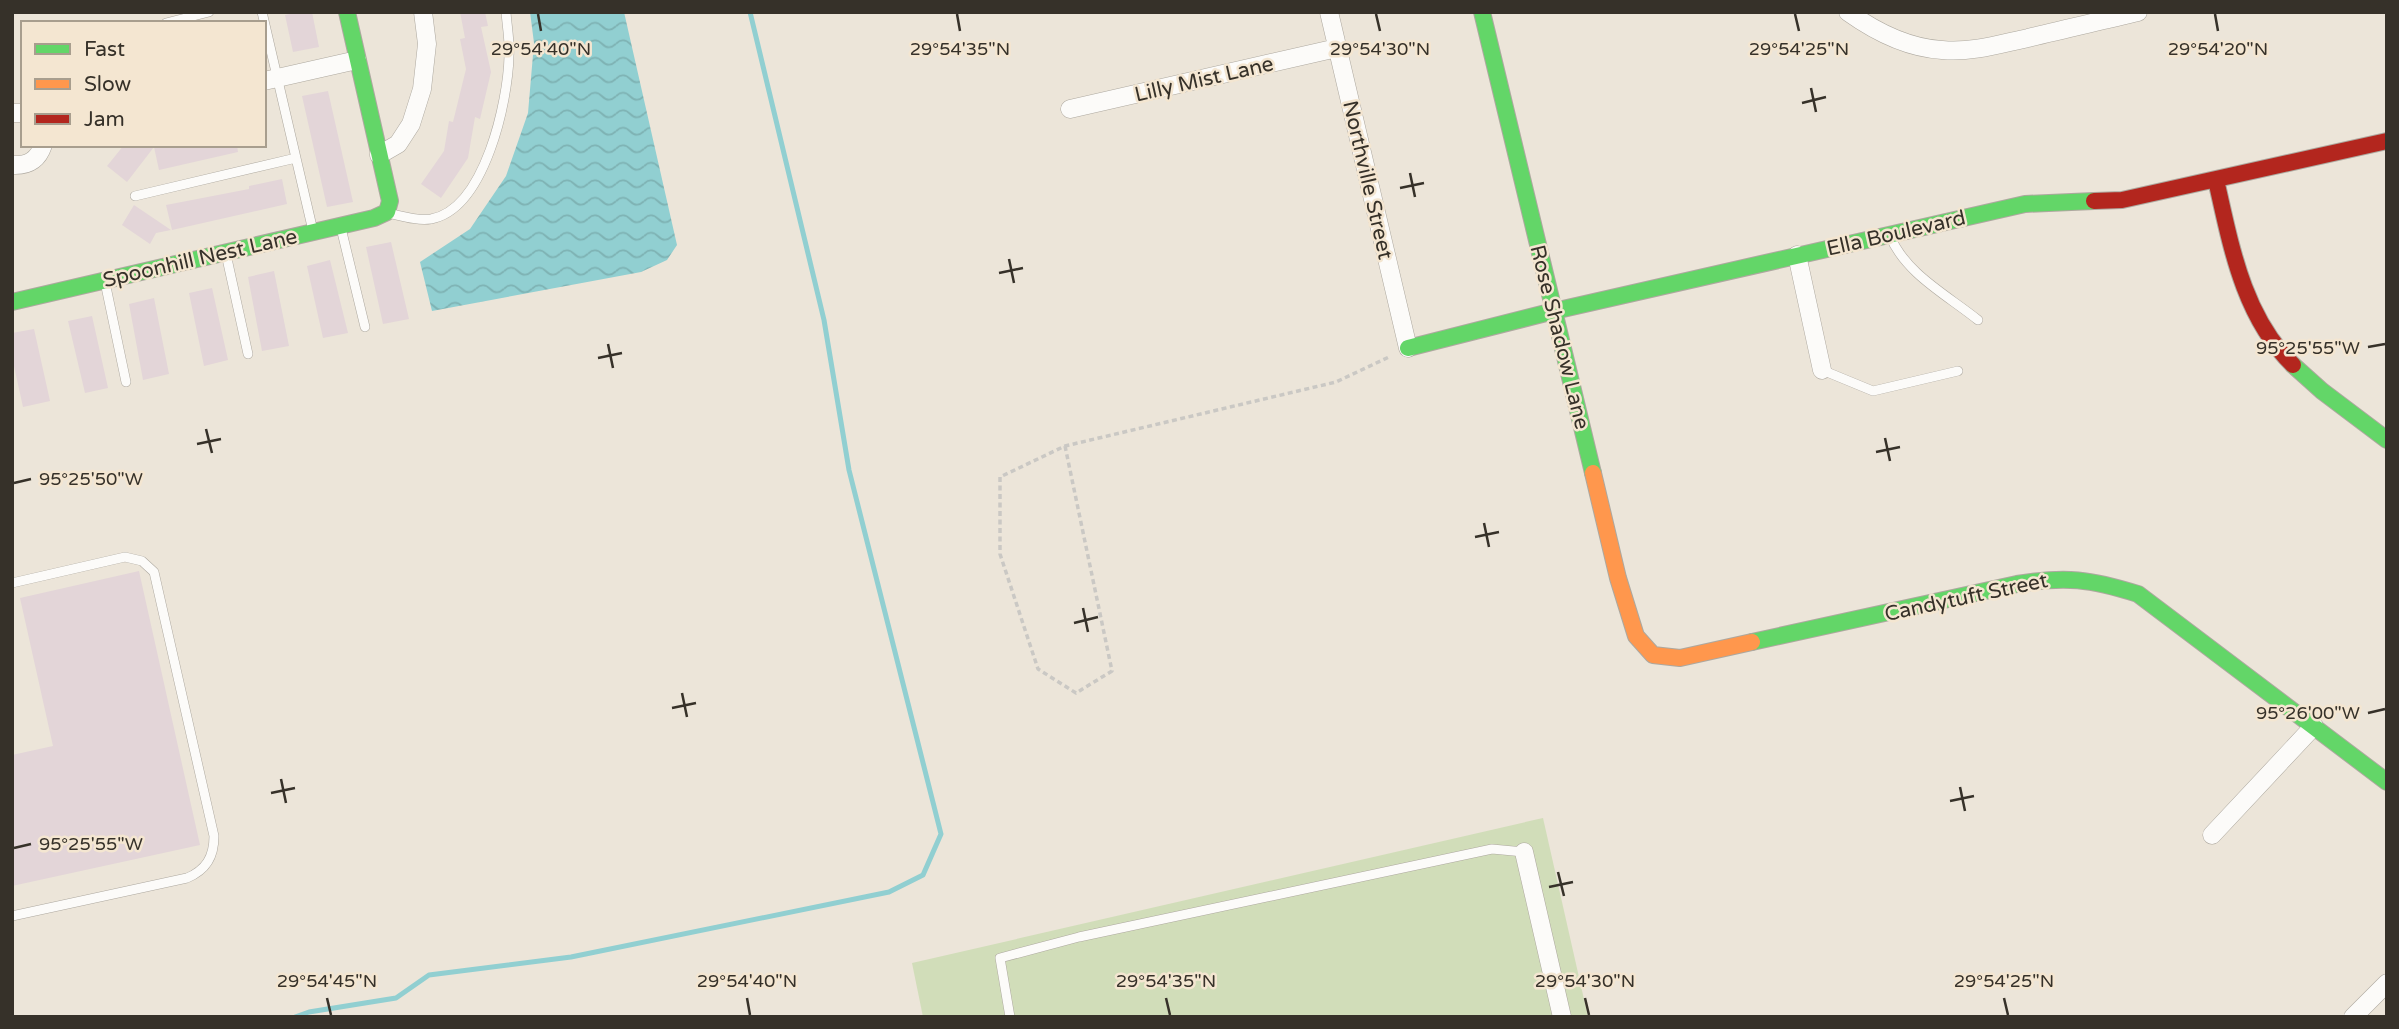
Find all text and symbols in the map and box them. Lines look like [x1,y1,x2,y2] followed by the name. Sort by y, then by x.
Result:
[21,21,266,147] legend
[84,37,125,62] text: Fast
[491,38,591,60] text: 29°54'40"N
[910,38,1010,60] text: 29°54'35"N
[1330,38,1430,60] text: 29°54'30"N
[1749,38,1849,60] text: 29°54'25"N
[2168,38,2268,60] text: 29°54'20"N
[1132,51,1276,108] street label: Lilly Mist Lane
[84,72,132,97] text: Slow
[1337,98,1398,262] street label: Northville Street
[84,107,125,132] text: Jam
[1824,205,1968,262] street label: Ella Boulevard
[100,224,300,293] street label: Spoonhill Nest Lane
[1525,242,1595,432] street label: Rose Shadow Lane
[2256,337,2360,359] text: 95°25'55"W
[39,468,143,490] text: 95°25'50"W
[1882,568,2050,627] street label: Candytuft Street
[2256,702,2360,724] text: 95°26'00"W
[39,833,143,855] text: 95°25'55"W
[277,970,377,992] text: 29°54'45"N
[697,970,797,992] text: 29°54'40"N
[1116,970,1216,992] text: 29°54'35"N
[1535,970,1635,992] text: 29°54'30"N
[1954,970,2054,992] text: 29°54'25"N

